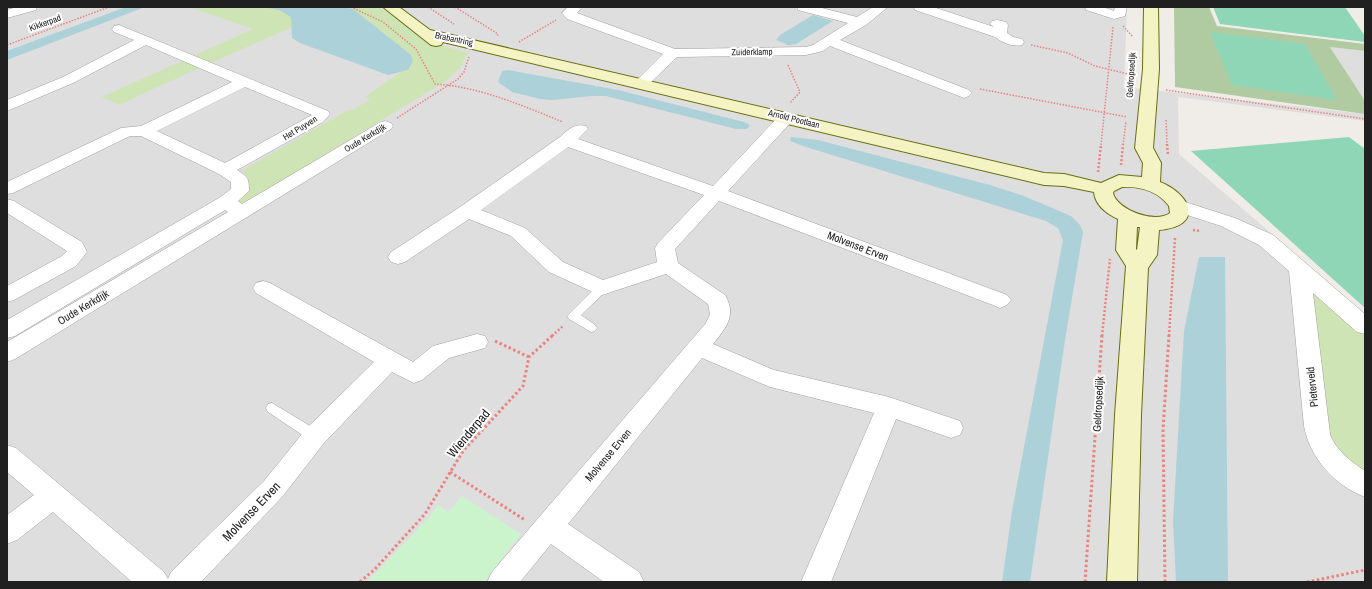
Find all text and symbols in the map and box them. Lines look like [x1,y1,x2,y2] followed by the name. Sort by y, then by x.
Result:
[27,12,63,34] street label: Kikkerpad
[434,29,475,49] street label: Brabantring
[731,46,773,58] street label: Zuiderklamp
[1123,52,1139,98] street label: Geldropsedijk
[766,107,821,131] street label: Arnold Pootlaan
[281,113,319,143] street label: Het Puyven
[342,121,388,155] street label: Oude Kerkdijk
[825,228,891,264] street label: Molvense Erven
[55,286,112,328] street label: Oude Kerkdijk
[1303,366,1321,408] street label: Pieterveld
[1090,375,1106,432] street label: Geldropsedijk
[443,406,494,461] street label: Wienderpad
[582,426,634,484] street label: Molvense Erven
[219,478,284,545] street label: Molvense Erven

